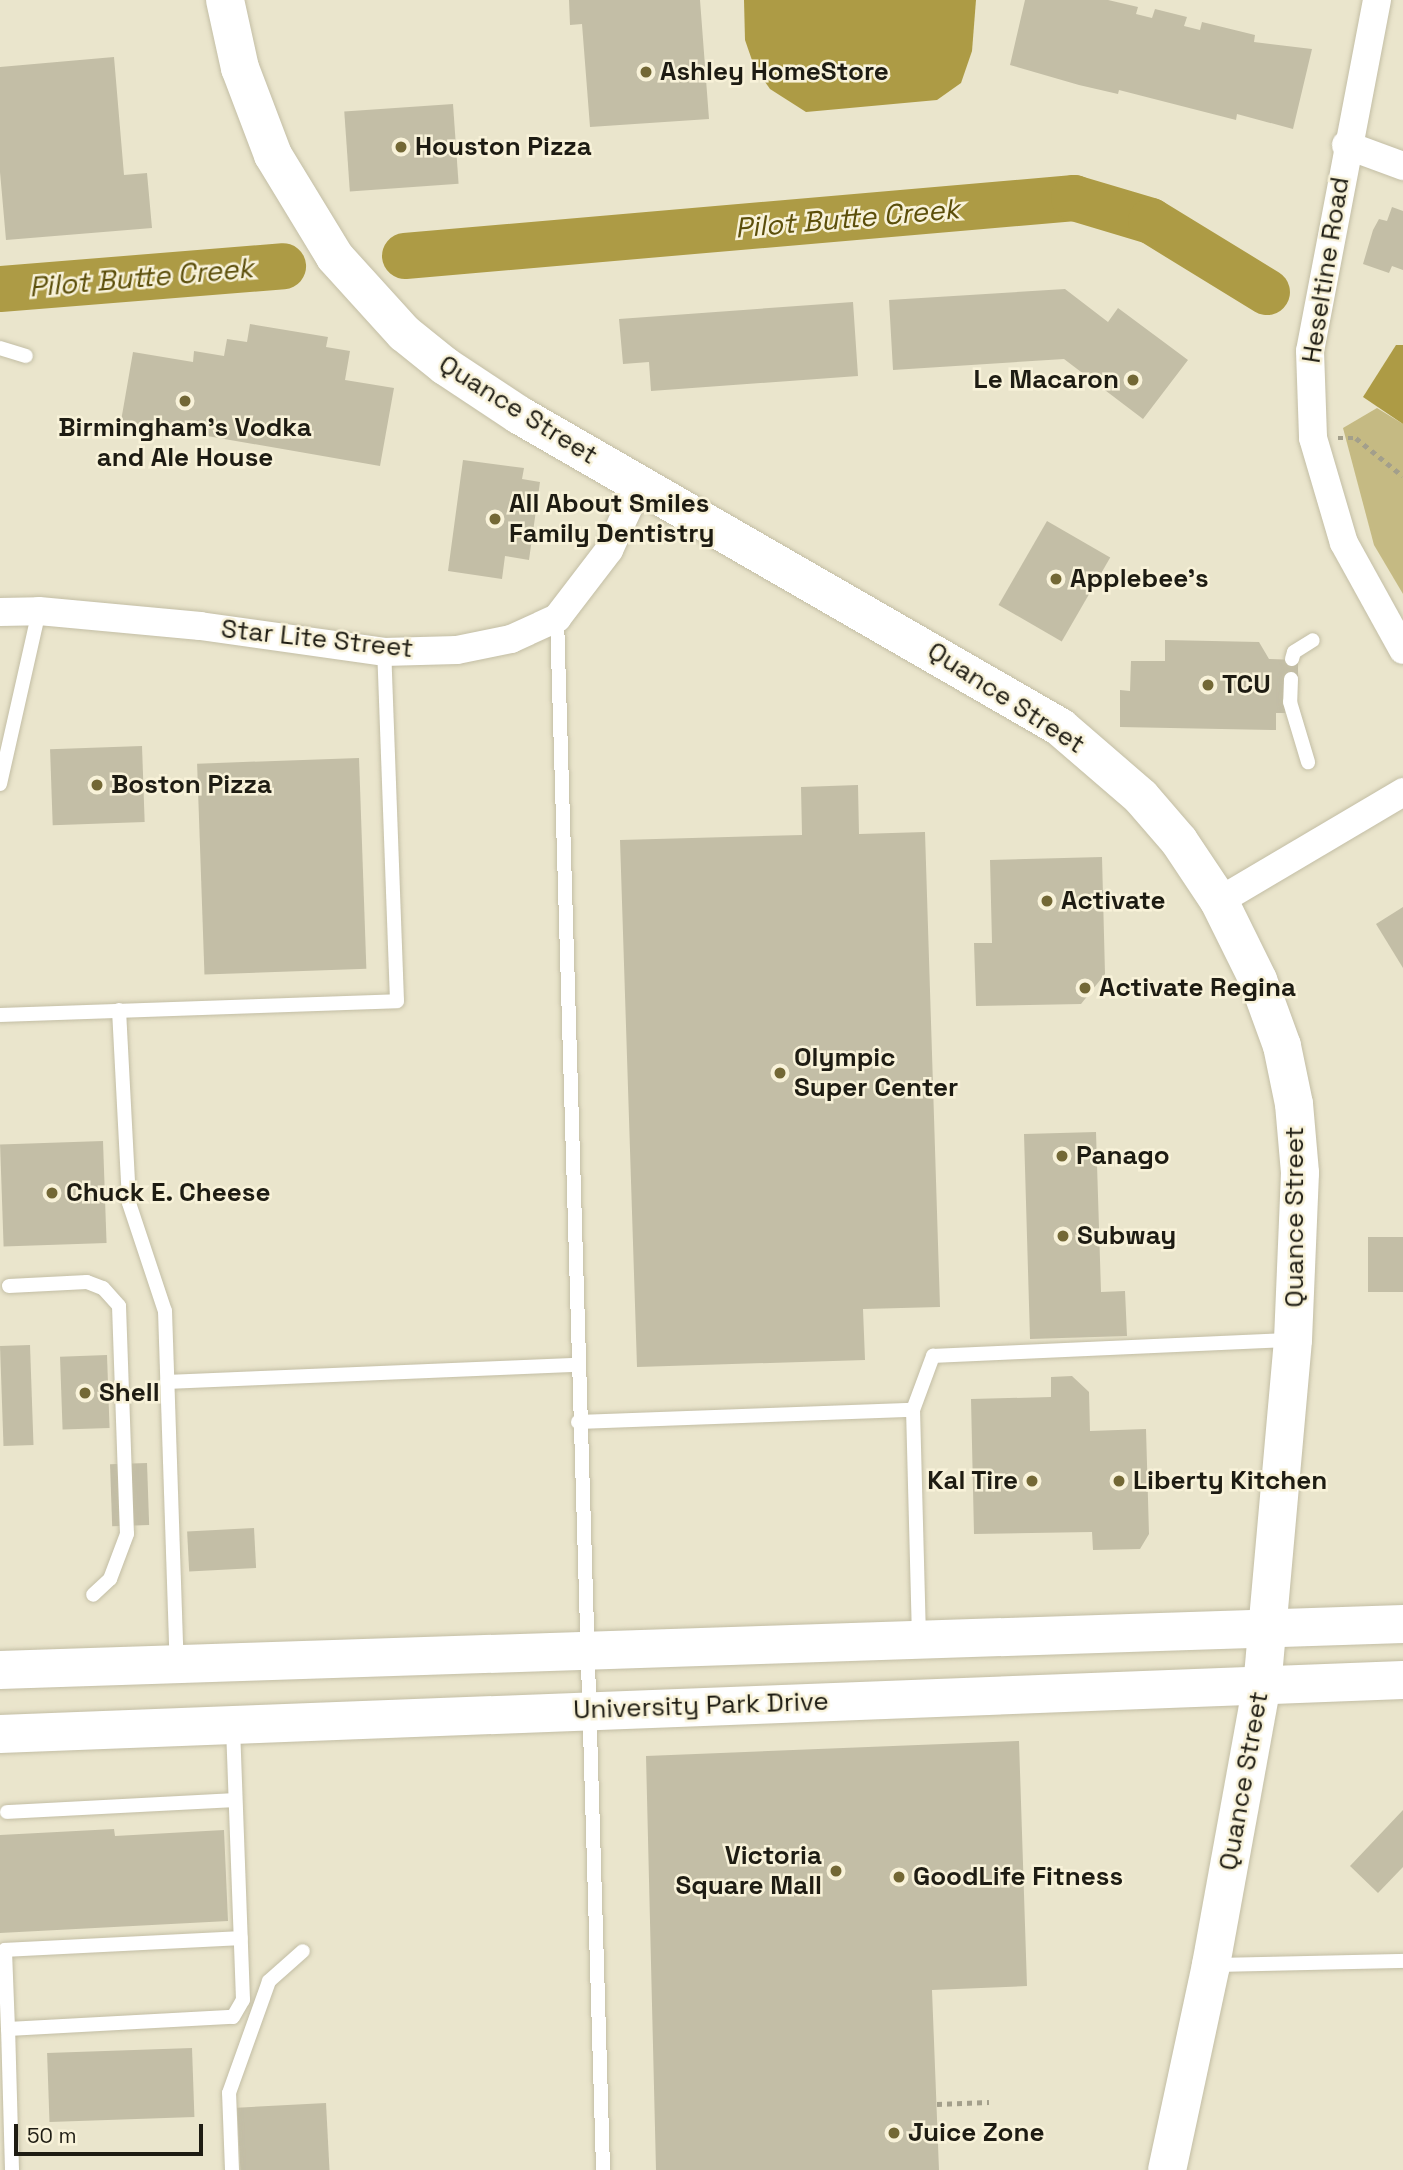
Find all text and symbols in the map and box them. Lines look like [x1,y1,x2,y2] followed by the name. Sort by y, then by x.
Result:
[660,56,889,88] place label: Ashley HomeStore
[638,64,654,80] marker: Ashley HomeStore
[415,131,592,163] place label: Houston Pizza
[393,139,409,155] marker: Houston Pizza
[1296,175,1356,365] street label: Heseltine Road
[733,191,961,245] water label: Pilot Butte Creek
[27,250,255,304] water label: Pilot Butte Creek
[433,349,603,471] street label: Quance Street
[974,364,1119,396] place label: Le Macaron
[1125,372,1141,388] marker: Le Macaron
[177,393,193,409] marker: Birmingham's Vodka and Ale House
[58,412,312,474] place label: Birmingham's Vodka and Ale House
[509,488,715,550] place label: All About Smiles Family Dentistry
[487,511,503,527] marker: All About Smiles Family Dentistry
[1070,563,1209,595] place label: Applebee's
[1048,571,1064,587] marker: Applebee's
[219,613,415,665] street label: Star Lite Street
[921,636,1091,760] street label: Quance Street
[1222,669,1271,701] place label: TCU
[1200,677,1216,693] marker: TCU
[111,769,272,801] place label: Boston Pizza
[89,777,105,793] marker: Boston Pizza
[1061,885,1165,917] place label: Activate
[1039,893,1055,909] marker: Activate
[1099,972,1296,1004] place label: Activate Regina
[1077,980,1093,996] marker: Activate Regina
[794,1042,958,1104] place label: Olympic Super Center
[772,1065,788,1081] marker: Olympic Super Center
[1279,1126,1311,1308] street label: Quance Street
[1076,1140,1170,1172] place label: Panago
[1054,1148,1070,1164] marker: Panago
[66,1177,271,1209] place label: Chuck E. Cheese
[44,1185,60,1201] marker: Chuck E. Cheese
[1077,1220,1176,1252] place label: Subway
[1055,1228,1071,1244] marker: Subway
[99,1377,160,1409] place label: Shell
[77,1385,93,1401] marker: Shell
[926,1465,1018,1497] place label: Kal Tire
[1133,1465,1327,1497] place label: Liberty Kitchen
[1024,1473,1040,1489] marker: Kal Tire
[1111,1473,1127,1489] marker: Liberty Kitchen
[573,1686,829,1726] street label: University Park Drive
[1213,1689,1275,1873] street label: Quance Street
[675,1840,822,1902] place label: Victoria Square Mall
[913,1861,1123,1893] place label: GoodLife Fitness
[828,1863,844,1879] marker: Victoria Square Mall
[891,1869,907,1885] marker: GoodLife Fitness
[18,2110,206,2154] scale bar
[908,2117,1044,2149] place label: Juice Zone
[27,2122,77,2149] text: 50 m
[886,2125,902,2141] marker: Juice Zone

